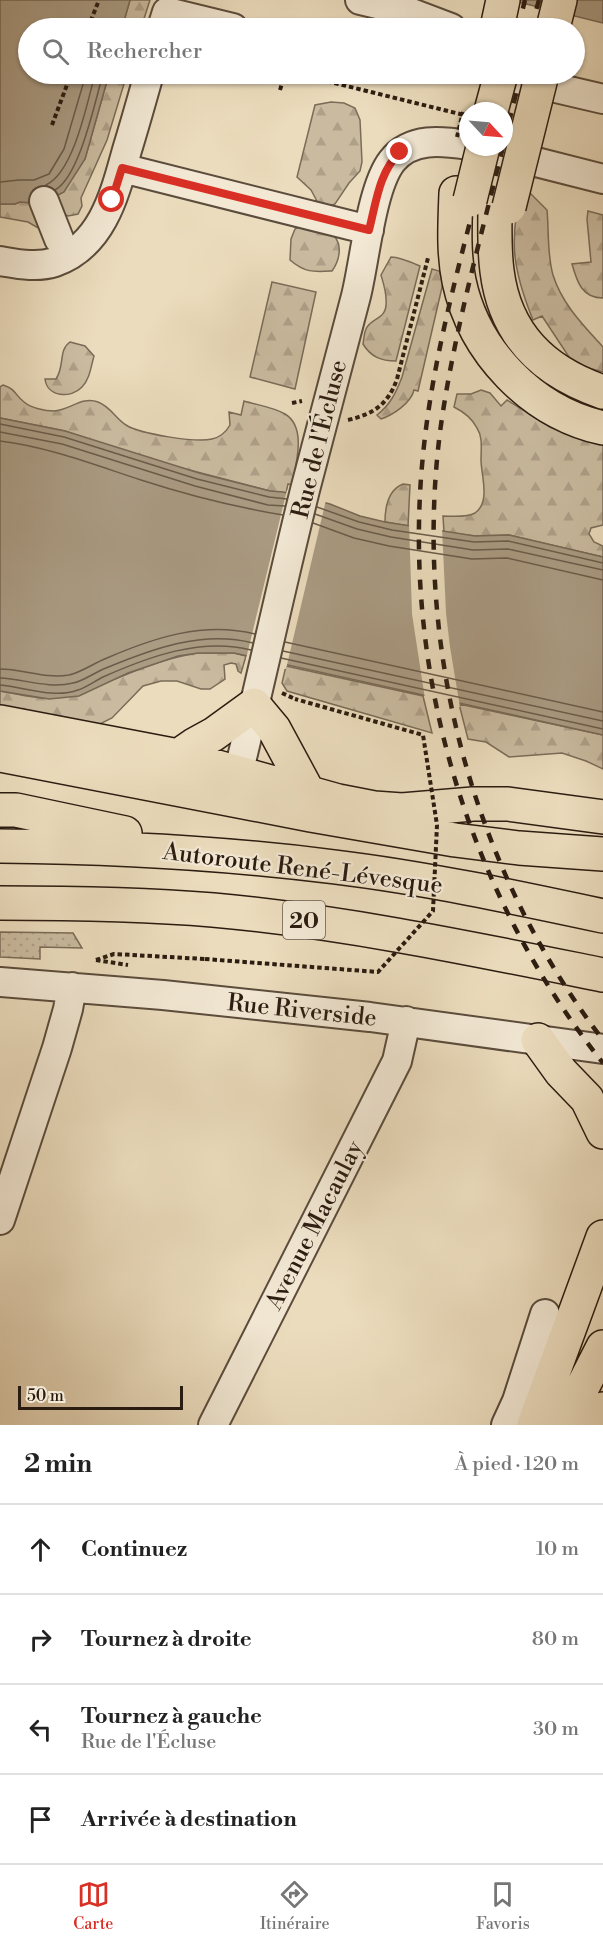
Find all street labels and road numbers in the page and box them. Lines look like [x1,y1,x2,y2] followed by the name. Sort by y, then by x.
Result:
[285,357,354,522] street label: Rue de l'Écluse
[160,837,444,901] street label: Autoroute René-Lévesque
[283,901,325,939] road number: 20
[226,988,378,1034] street label: Rue Riverside
[259,1135,371,1316] street label: Avenue Macaulay

